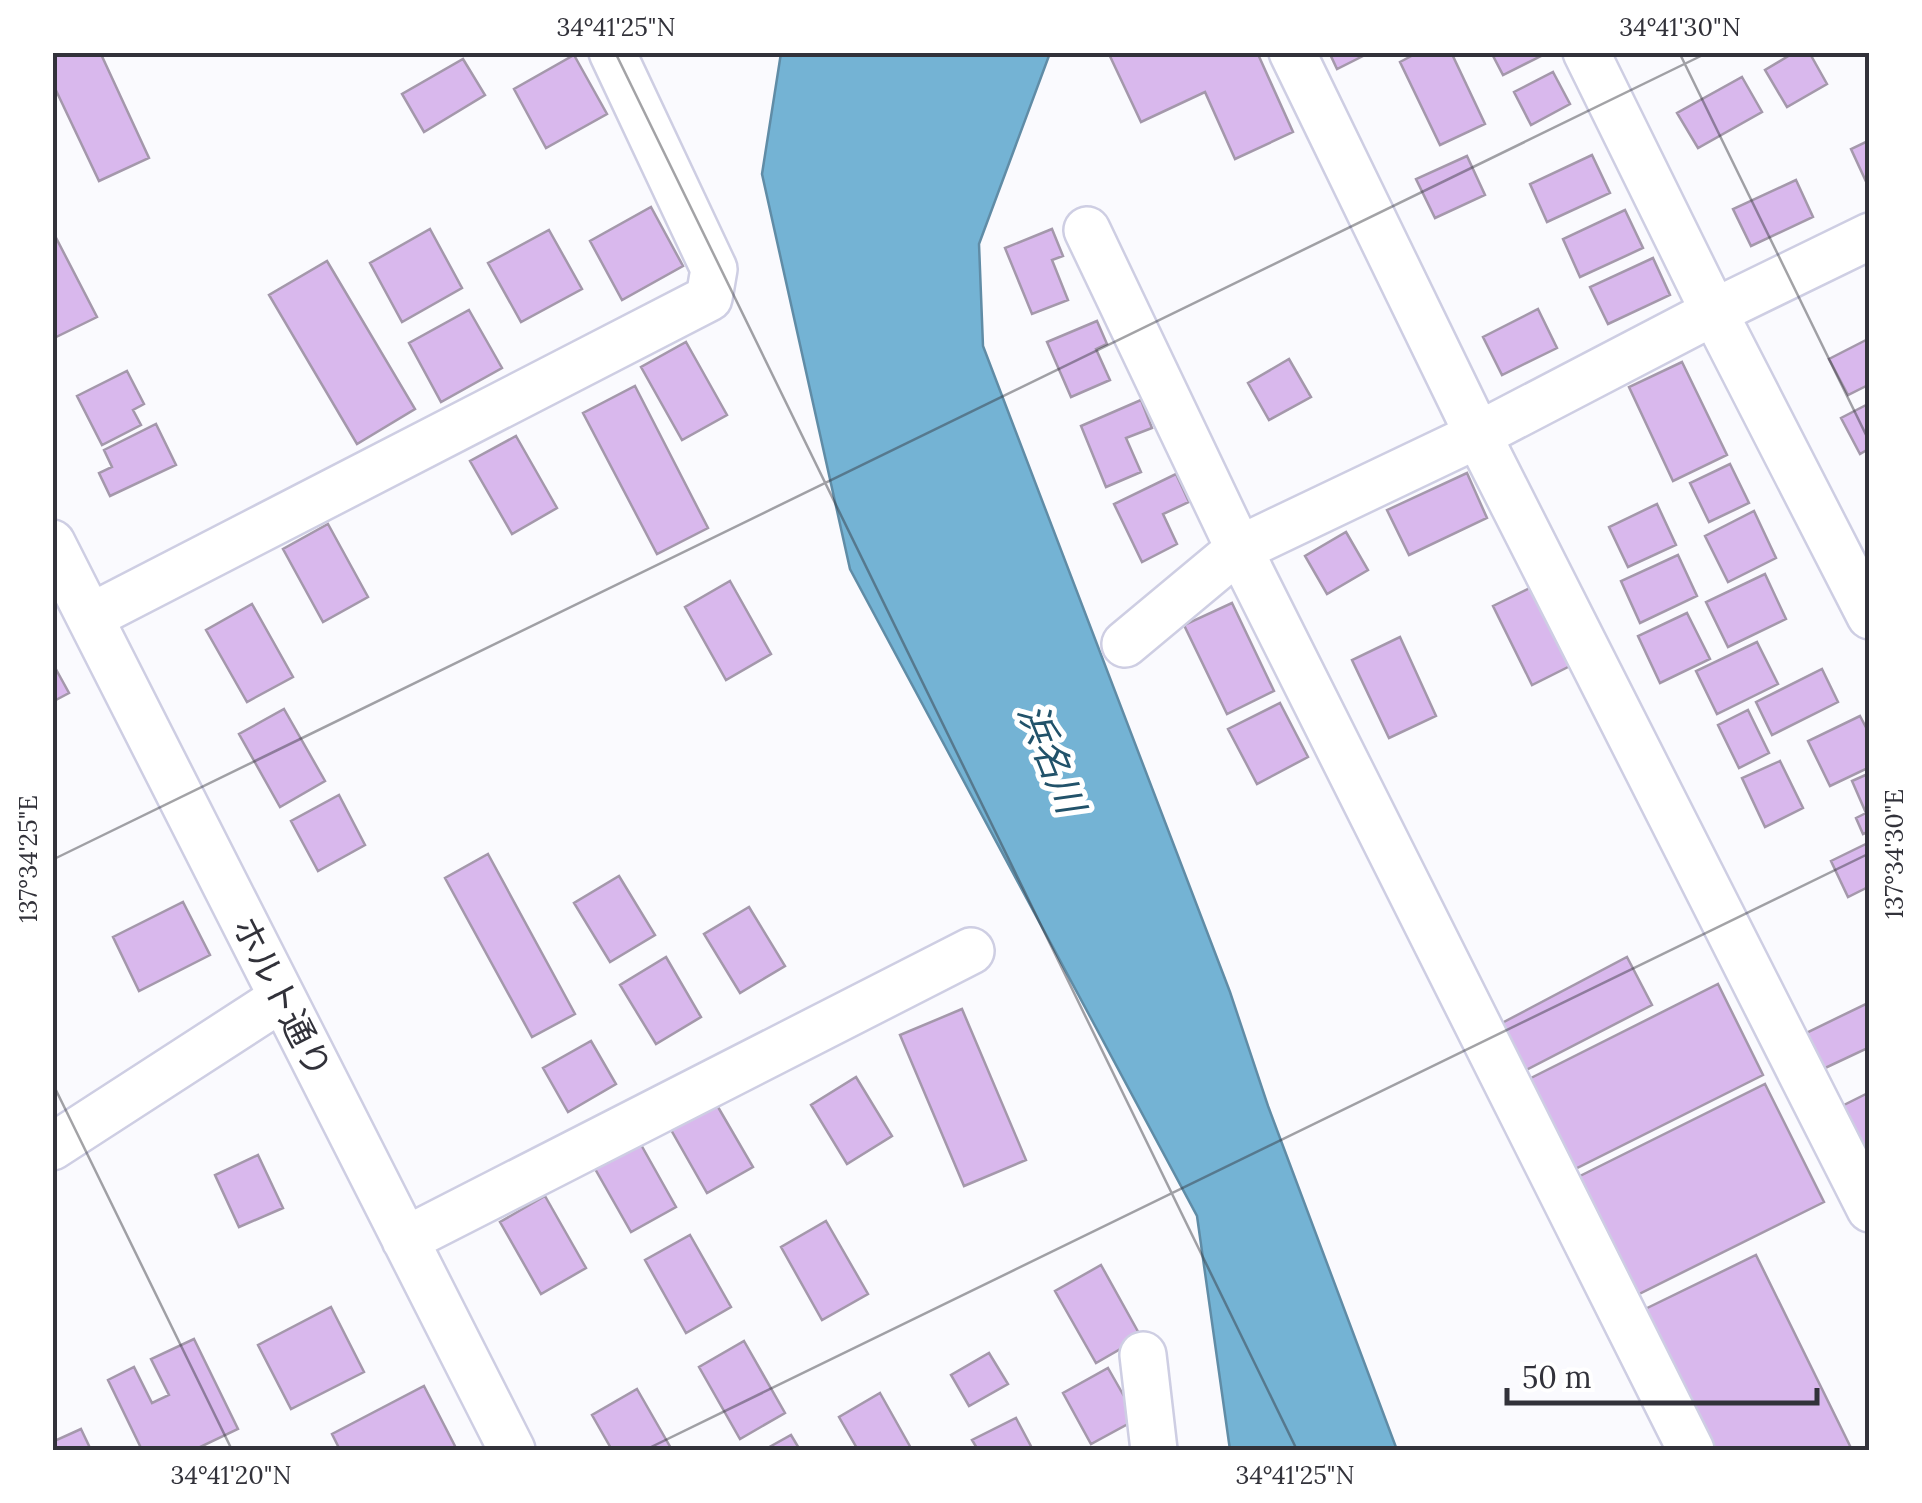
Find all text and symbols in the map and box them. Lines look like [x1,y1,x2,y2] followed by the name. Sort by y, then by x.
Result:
[556,11,676,43] text: 34°41'25"N
[1619,11,1741,43] text: 34°41'30"N
[1008,696,1097,824] water label: 浜名川
[1878,789,1910,919] text: 137°34'30"E
[12,795,44,923] text: 137°34'25"E
[222,909,342,1085] street label: ホルト通り
[1507,1343,1817,1405] scale bar
[1522,1358,1592,1396] text: 50 m
[171,1459,291,1491] text: 34°41'20"N
[1235,1459,1355,1491] text: 34°41'25"N

